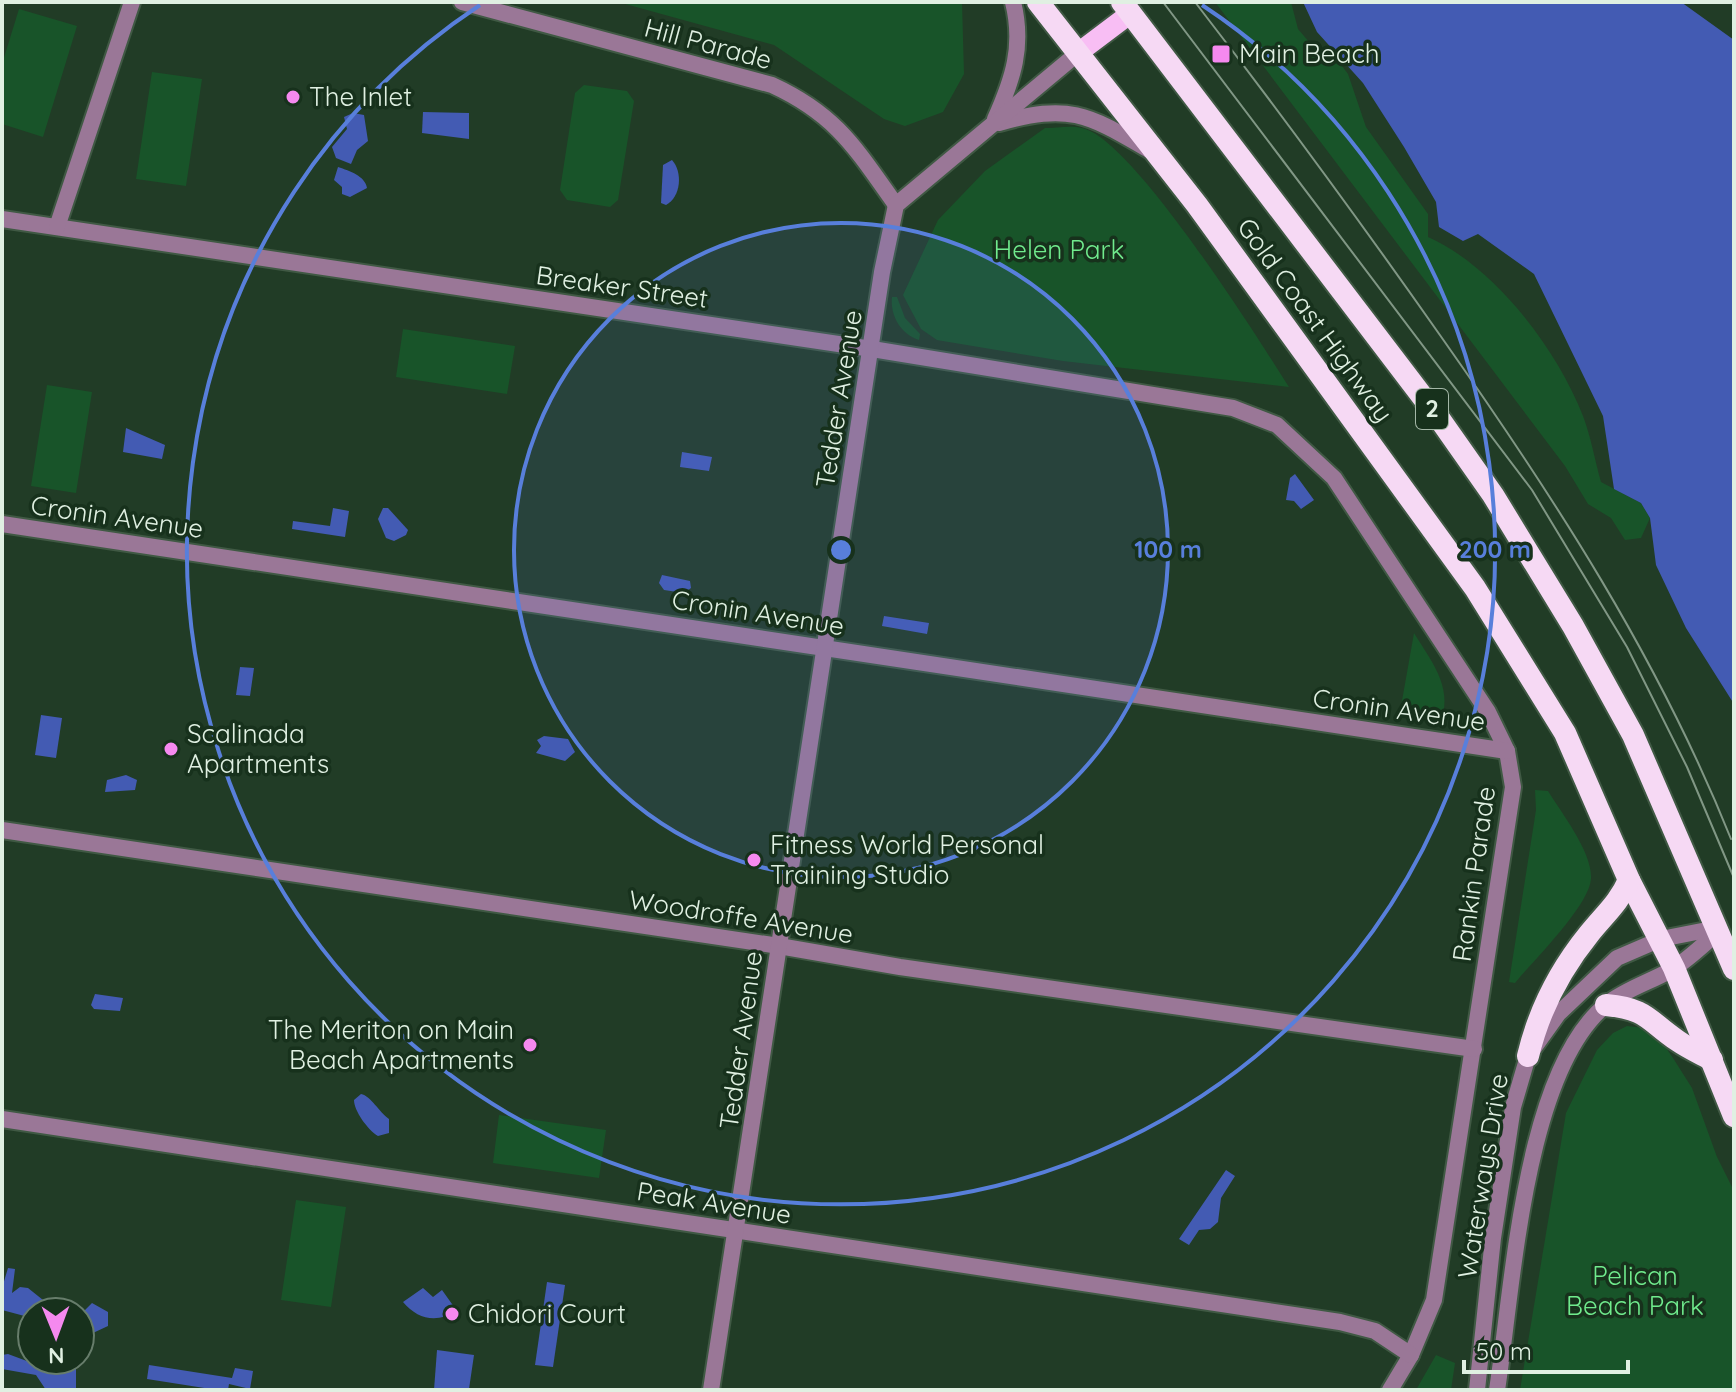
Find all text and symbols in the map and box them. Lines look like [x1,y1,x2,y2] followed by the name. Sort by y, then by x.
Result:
[641,11,775,76] street label: Hill Parade
[1239,37,1380,70] place label: Main Beach
[1210,43,1232,65] marker: Main Beach
[309,80,412,113] place label: The Inlet
[284,88,302,106] marker: The Inlet
[1230,211,1401,428] street label: Gold Coast Highway
[994,233,1125,266] park label: Helen Park
[534,258,710,315] street label: Breaker Street
[808,308,869,490] street label: Tedder Avenue
[1416,389,1448,429] road number: 2
[29,488,205,545] street label: Cronin Avenue
[1134,534,1202,564] text: 100 m
[1459,534,1531,564] text: 200 m
[827,536,855,564] centre of rings
[670,583,846,642] street label: Cronin Avenue
[1311,681,1487,738] street label: Cronin Avenue
[187,717,329,780] place label: Scalinada Apartments
[162,740,180,758] marker: Scalinada Apartments
[1445,784,1502,964] street label: Rankin Parade
[770,828,1044,891] place label: Fitness World Personal Training Studio
[745,851,763,869] marker: Fitness World Personal Training Studio
[627,882,855,951] street label: Woodroffe Avenue
[712,949,769,1131] street label: Tedder Avenue
[268,1013,514,1076] place label: The Meriton on Main Beach Apartments
[521,1036,539,1054] marker: The Meriton on Main Beach Apartments
[1450,1071,1515,1281] street label: Waterways Drive
[635,1174,794,1231] street label: Peak Avenue
[1566,1259,1704,1322] park label: Pelican Beach Park
[16,1296,96,1376] north arrow
[468,1297,626,1330] place label: Chidori Court
[443,1305,461,1323] marker: Chidori Court
[1464,1324,1628,1374] scale bar
[1476,1336,1532,1366] text: 50 m
[48,1342,65,1370] text: N

